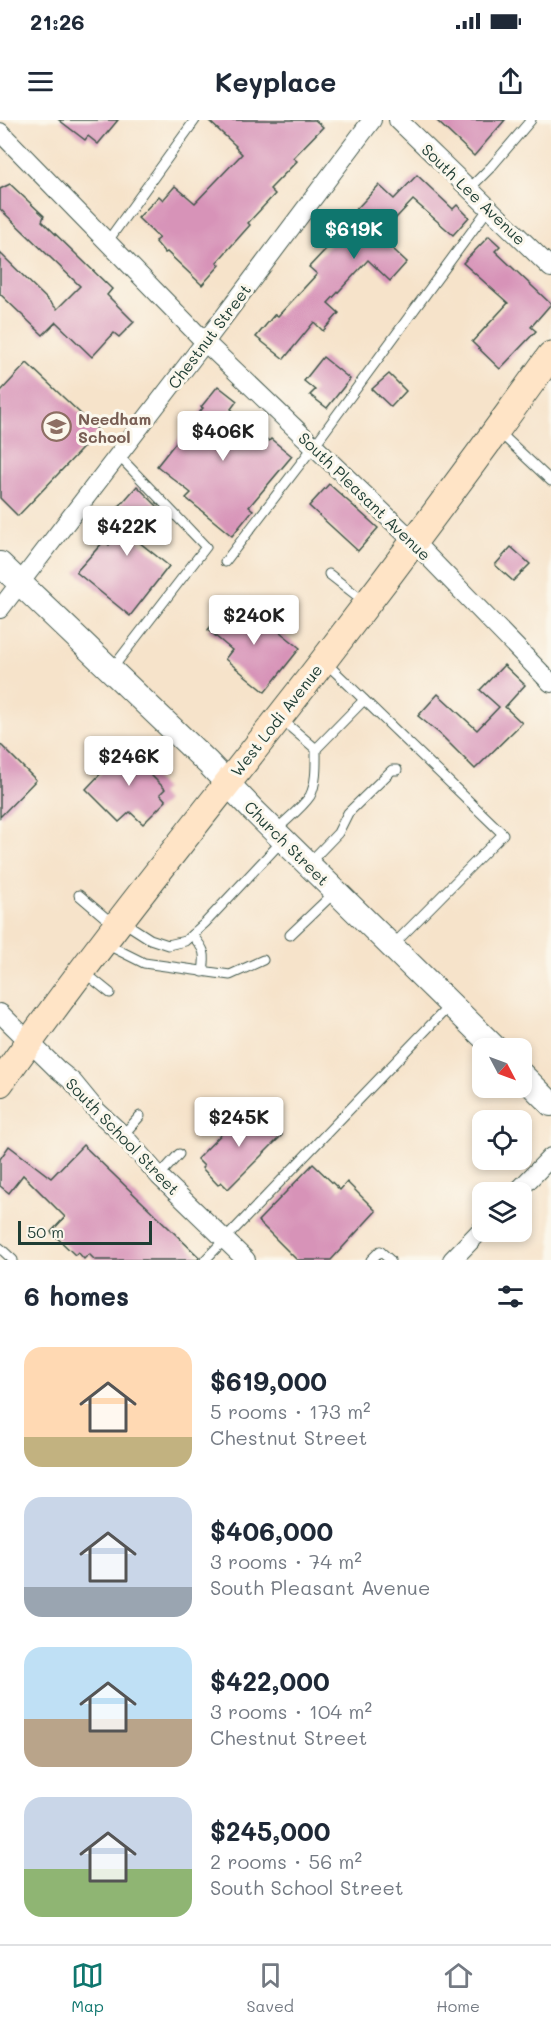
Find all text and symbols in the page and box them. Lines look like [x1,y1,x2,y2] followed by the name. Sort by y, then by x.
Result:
[30,7,85,36] text: 21:26
[215,64,336,99] text: Keyplace
[24,65,57,98] icon: menu
[494,65,527,98] icon: share
[417,139,531,249] street label: South Lee Avenue
[312,209,396,260] pin: $619K
[325,215,383,241] text: $619K
[163,279,255,393] street label: Chestnut Street
[78,408,151,447] place label: Needham School
[41,411,73,443] school or university icon: Needham School
[181,411,265,462] pin: $406K
[191,417,255,443] text: $406K
[294,427,436,565] street label: South Pleasant Avenue
[85,506,169,557] pin: $422K
[97,512,157,538] text: $422K
[212,595,296,646] pin: $240K
[223,601,285,627] text: $240K
[225,659,327,781] street label: West Lodi Avenue
[87,736,171,787] pin: $246K
[98,742,160,768] text: $246K
[240,796,334,890] street label: Church Street
[472,1038,532,1098] north arrow
[472,1038,532,1242] map controls
[62,1073,184,1199] street label: South School Street
[197,1097,281,1148] pin: $245K
[208,1103,270,1129] text: $245K
[472,1110,532,1170] button: locate
[472,1182,532,1242] button: layers
[18,1218,152,1246] scale bar
[27,1221,64,1242] text: 50 m
[24,1279,129,1313] text: 6 homes
[494,1280,527,1313] icon: filters
[210,1364,327,1398] text: $619,000
[72,1371,144,1443] icon: home
[210,1398,371,1424] text: 5 rooms · 173 m²
[210,1424,367,1450] text: Chestnut Street
[210,1514,333,1548] text: $406,000
[72,1521,144,1593] icon: home
[210,1548,362,1574] text: 3 rooms · 74 m²
[210,1574,430,1600] text: South Pleasant Avenue
[210,1664,330,1698] text: $422,000
[72,1671,144,1743] icon: home
[210,1698,372,1724] text: 3 rooms · 104 m²
[210,1724,367,1750] text: Chestnut Street
[210,1814,330,1848] text: $245,000
[72,1821,144,1893] icon: home
[210,1848,362,1874] text: 2 rooms · 56 m²
[210,1874,404,1900] text: South School Street
[71,1959,104,2016] tab: Map
[246,1959,294,2016] tab: Saved
[436,1959,480,2016] tab: Home

